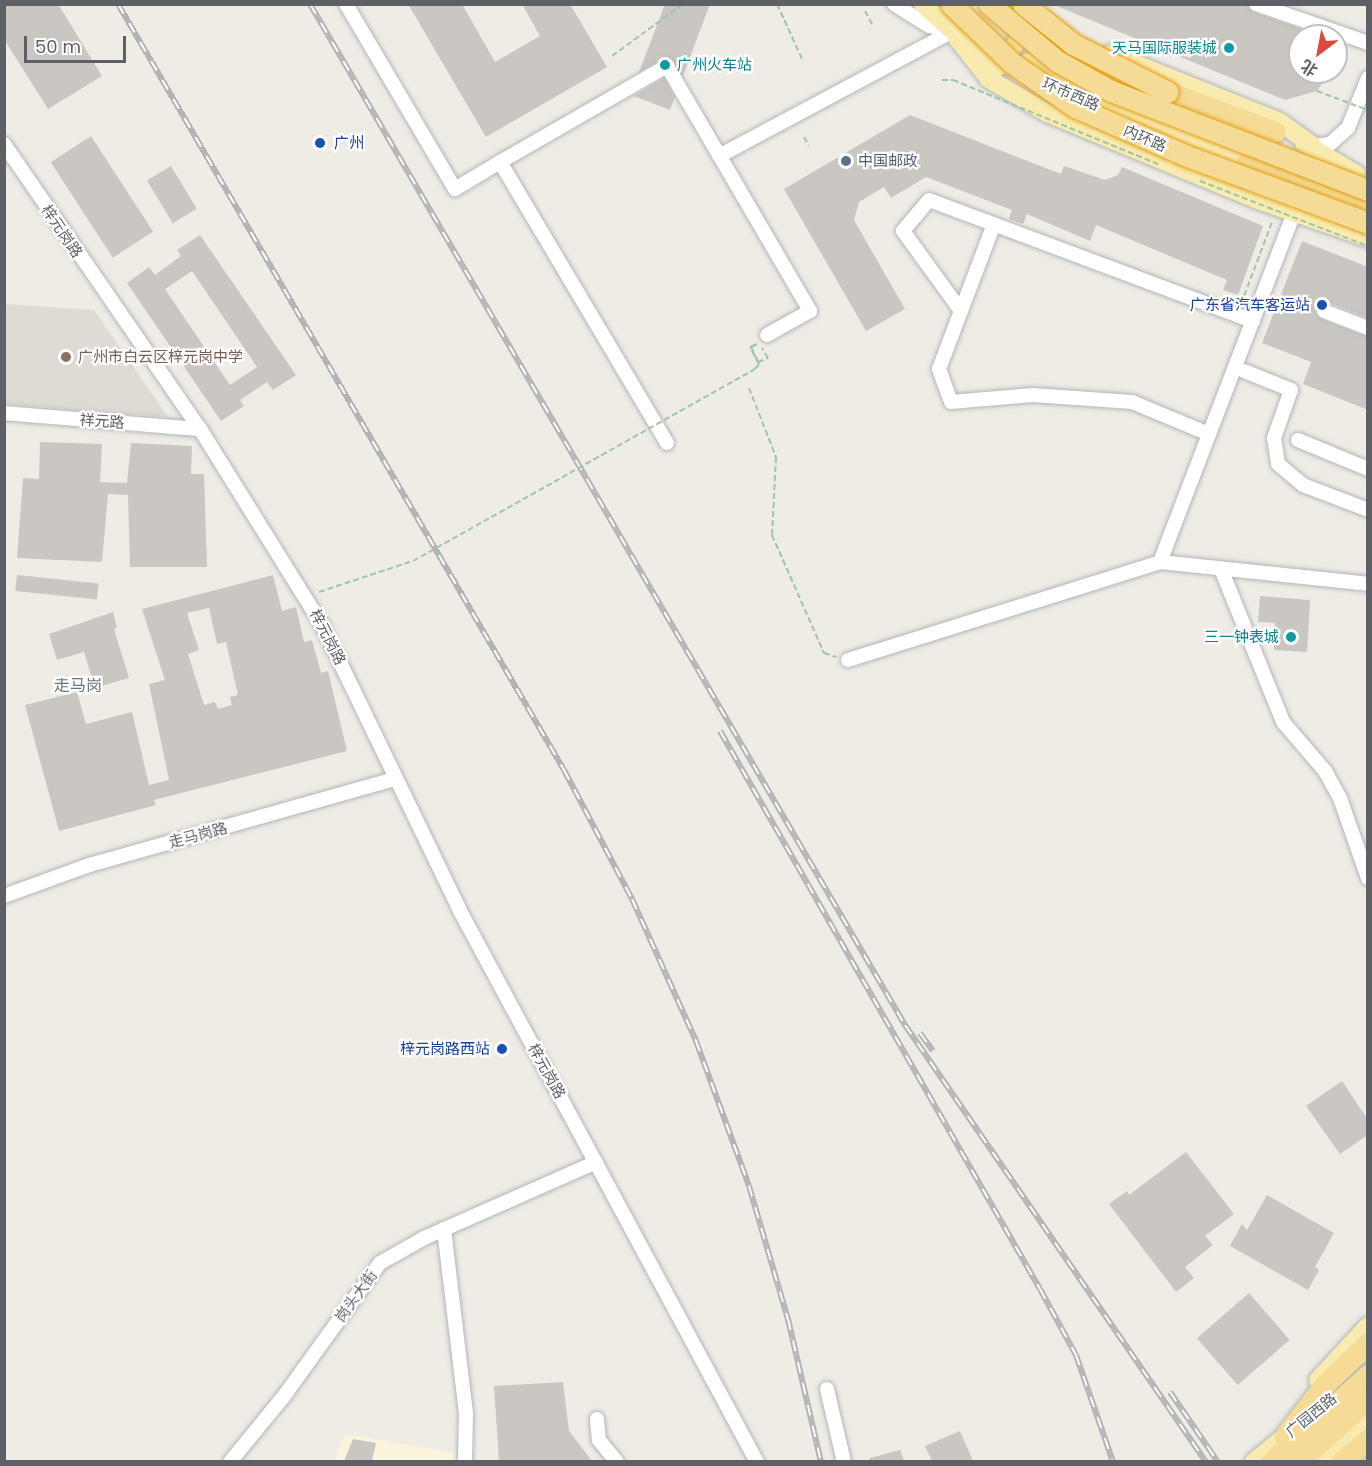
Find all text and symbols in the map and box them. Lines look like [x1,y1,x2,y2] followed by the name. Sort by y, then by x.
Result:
[27,24,129,62] scale bar
[1288,24,1348,84] north arrow
[35,34,81,59] text: 50 m
[1112,39,1217,57] place label: 天马国际服装城
[1222,41,1236,55] marker: 天马国际服装城
[1296,54,1322,82] text: 北
[677,56,752,74] place label: 广州火车站
[658,58,672,72] marker: 广州火车站
[1040,74,1102,114] street label: 环市西路
[1121,121,1169,155] street label: 内环路
[311,134,329,152] marker: 广州
[334,134,364,152] place label: 广州
[858,152,918,170] place label: 中国邮政
[839,154,853,168] marker: 中国邮政
[38,201,86,261] street label: 梓元岗路
[1190,296,1310,314] place label: 广东省汽车客运站
[1315,298,1329,312] marker: 广东省汽车客运站
[78,348,243,366] place label: 广州市白云区梓元岗中学
[59,350,73,364] marker: 广州市白云区梓元岗中学
[79,410,125,432] street label: 祥元路
[306,606,350,668] street label: 梓元岗路
[1204,628,1279,646] place label: 三一钟表城
[1284,630,1298,644] marker: 三一钟表城
[54,676,102,696] district label: 走马岗
[167,819,229,851] street label: 走马岗路
[400,1040,490,1058] place label: 梓元岗路西站
[525,1040,569,1102] street label: 梓元岗路
[495,1042,509,1056] marker: 梓元岗路西站
[331,1266,381,1326] street label: 岗头大街
[1282,1389,1340,1441] street label: 广园西路

